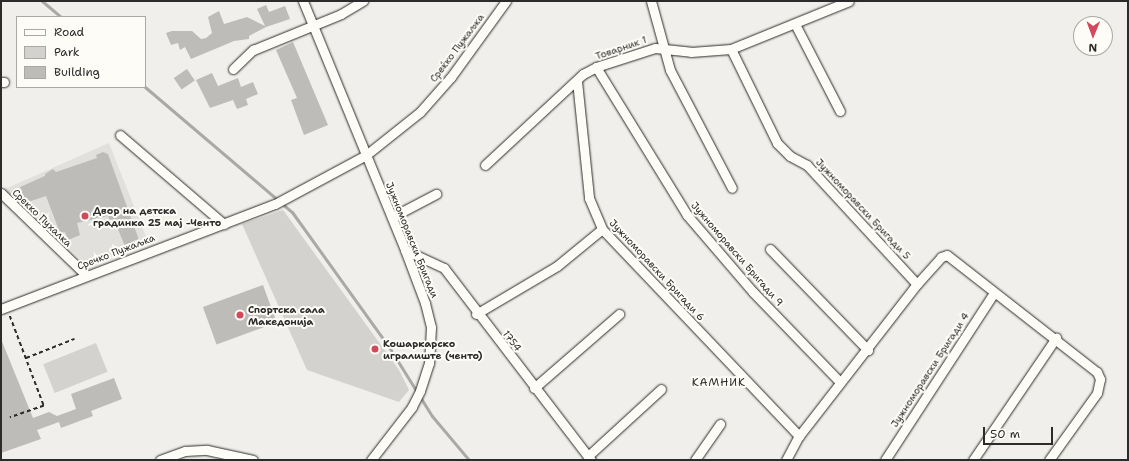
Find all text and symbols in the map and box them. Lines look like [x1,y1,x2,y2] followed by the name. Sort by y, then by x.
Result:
[427,12,487,84] street label: Среќко Пужаљка
[16,16,146,88] legend
[1073,16,1113,56] north arrow
[54,24,84,40] text: Road
[594,34,648,62] street label: Товарник 1
[1088,40,1097,55] text: N
[54,44,80,60] text: Park
[54,64,100,80] text: Building
[813,156,913,262] street label: Јужноморавски Бригади 5
[383,180,441,300] street label: Јужноморавски Бригади
[10,187,74,249] street label: Срекко Пухалка
[688,199,786,309] street label: Јужноморавски Бригади 9
[93,204,221,228] place label: Двор на детска градинка 25 мај -Ченто
[80,211,90,221] marker: Двор на детска градинка 25 мај -Ченто
[607,217,707,323] street label: Јужноморавски Бригади 6
[75,232,157,272] street label: Сречко Пужаљка
[248,303,325,326] place label: Спортска сала Македонија
[235,310,245,320] marker: Спортска сала Македонија
[888,310,972,430] street label: Јужноморавски Бригади 4
[500,328,524,354] street label: 1754
[383,337,483,360] place label: Кошаркарско игралиште (ченто)
[370,344,380,354] marker: Кошаркарско игралиште (ченто)
[692,376,746,390] district label: КАМНИК
[985,419,1055,445] scale bar
[990,426,1020,442] text: 50 m

